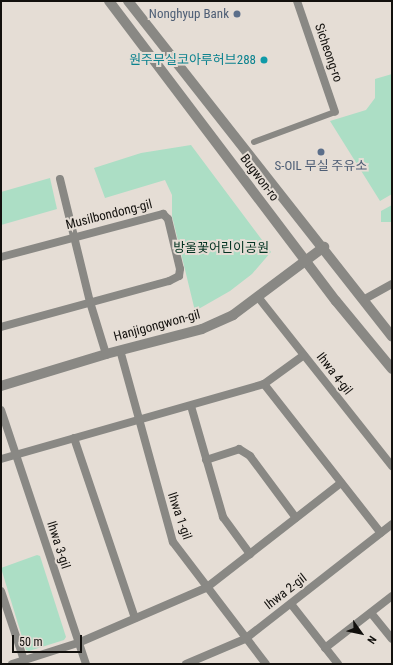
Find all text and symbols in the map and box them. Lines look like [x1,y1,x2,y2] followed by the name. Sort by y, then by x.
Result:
[149,6,229,22] place label: Nonghyup Bank
[232,9,242,19] marker: Nonghyup Bank
[311,22,345,84] street label: Sicheong-ro
[129,52,256,68] place label: 원주무실코아루허브288
[259,55,269,65] marker: 원주무실코아루허브288
[316,147,326,157] marker: S-OIL 무실 주유소
[236,151,282,205] street label: Bugwon-ro
[275,158,367,174] place label: S-OIL 무실 주유소
[64,197,154,233] street label: Musilbondong-gil
[173,240,269,256] park label: 방울꽃어린이공원
[112,307,202,345] street label: Hanjigongwon-gil
[313,350,355,398] street label: Ihwa 4-gil
[164,490,194,542] street label: Ihwa 1-gil
[43,519,73,571] street label: Ihwa 3-gil
[262,571,310,613] street label: Ihwa 2-gil
[341,613,381,653] north arrow
[14,627,84,653] scale bar
[364,633,379,646] text: N
[19,635,43,649] text: 50 m

